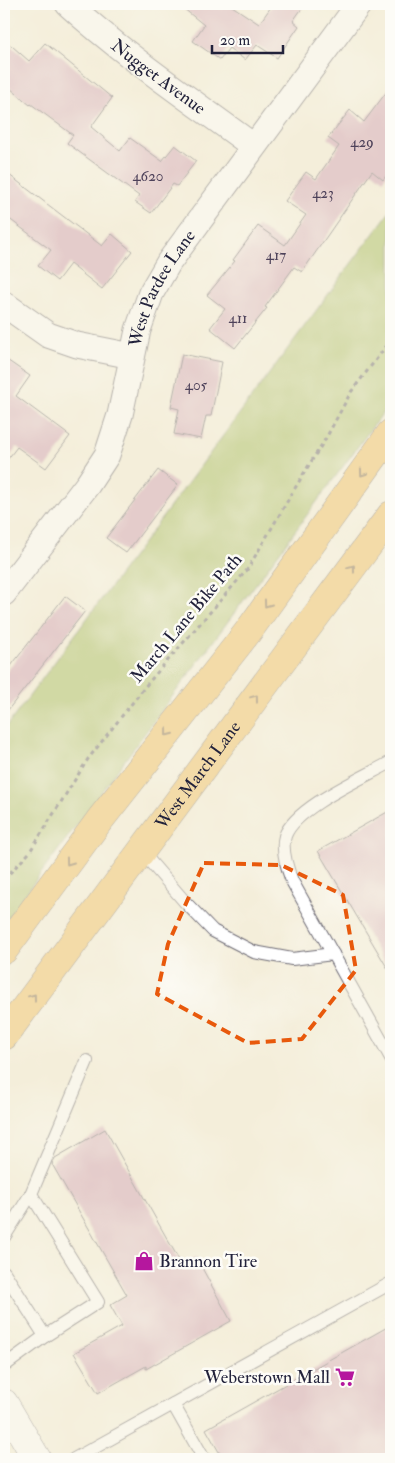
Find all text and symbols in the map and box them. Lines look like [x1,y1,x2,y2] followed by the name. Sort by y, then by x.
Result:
[212,22,284,54] scale bar
[220,31,250,50] text: 20 m
[106,34,210,120] street label: Nugget Avenue
[350,133,374,152] house number: 429
[133,167,163,186] house number: 4620
[312,184,334,203] house number: 423
[124,225,201,350] street label: West Pardee Lane
[266,246,286,265] house number: 417
[229,309,247,328] house number: 411
[185,376,208,395] house number: 405
[360,467,368,476] one-way arrow
[126,549,248,688] street label: March Lane Bike Path
[346,564,355,574] one-way arrow
[264,599,273,608] one-way arrow
[249,694,258,704] one-way arrow
[150,716,246,835] street label: West March Lane
[165,727,174,737] one-way arrow
[66,856,75,866] one-way arrow
[27,993,36,1003] one-way arrow
[133,1250,155,1272] shop icon: Brannon Tire
[159,1250,258,1273] place label: Brannon Tire
[203,1366,330,1389] place label: Weberstown Mall
[334,1366,356,1388] supermarket icon: Weberstown Mall

